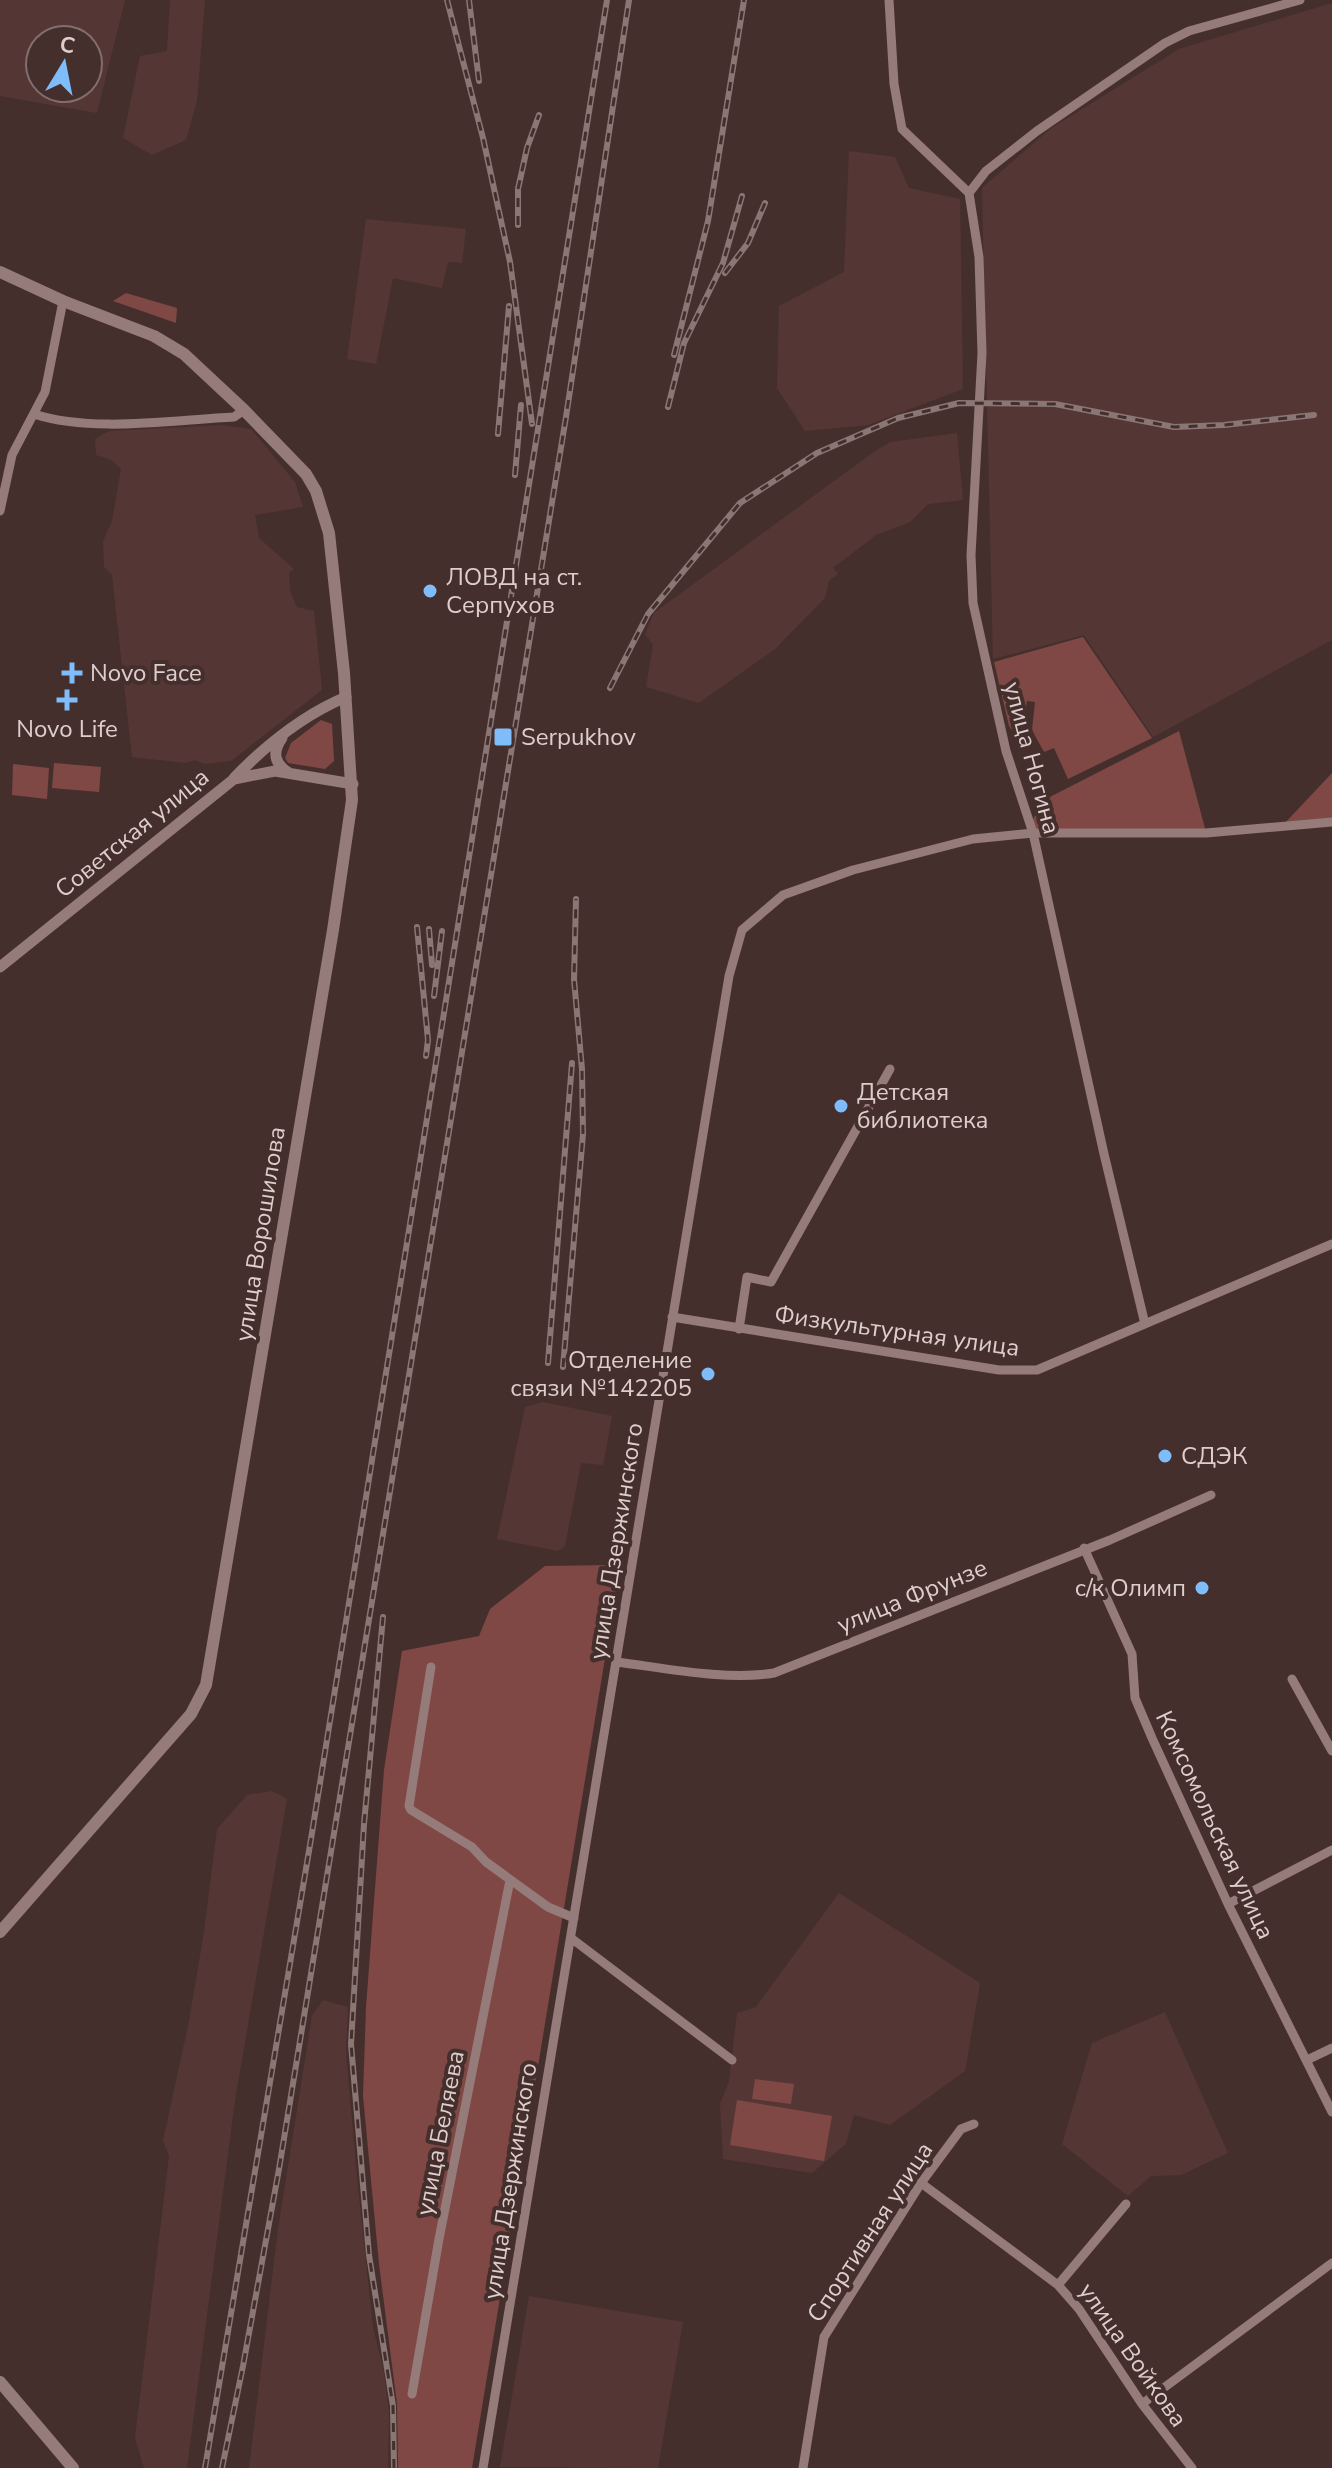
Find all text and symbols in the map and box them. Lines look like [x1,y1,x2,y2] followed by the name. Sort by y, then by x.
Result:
[24,24,104,104] north arrow
[57,29,77,61] text: С
[446,561,582,621] place label: ЛОВД на ст. Серпухов
[421,582,439,600] marker: ЛОВД на ст. Серпухов
[90,657,202,689] place label: Novo Face
[61,662,83,684] marker: Novo Face
[996,678,1068,838] street label: улица Ногина
[56,689,78,711] marker: Novo Life
[16,713,118,745] place label: Novo Life
[521,721,636,753] place label: Serpukhov
[492,726,514,748] marker: Serpukhov
[48,761,216,905] street label: Советская улица
[857,1076,989,1136] place label: Детская библиотека
[832,1097,850,1115] marker: Детская библиотека
[227,1124,293,1344] street label: улица Ворошилова
[772,1298,1022,1364] street label: Физкультурная улица
[510,1344,692,1404] place label: Отделение связи №142205
[699,1365,717,1383] marker: Отделение связи №142205
[581,1420,651,1662] street label: улица Дзержинского
[1181,1440,1248,1472] place label: СДЭК
[1156,1447,1174,1465] marker: СДЭК
[832,1551,992,1641] street label: улица Фрунзе
[1075,1572,1186,1604] place label: с/к Олимп
[1193,1579,1211,1597] marker: с/к Олимп
[1148,1706,1282,1944] street label: Комсомольская улица
[408,2048,472,2218] street label: улица Беляева
[475,2060,545,2302] street label: улица Дзержинского
[800,2136,940,2328] street label: Спортивная улица
[1071,2277,1195,2433] street label: улица Войкова

